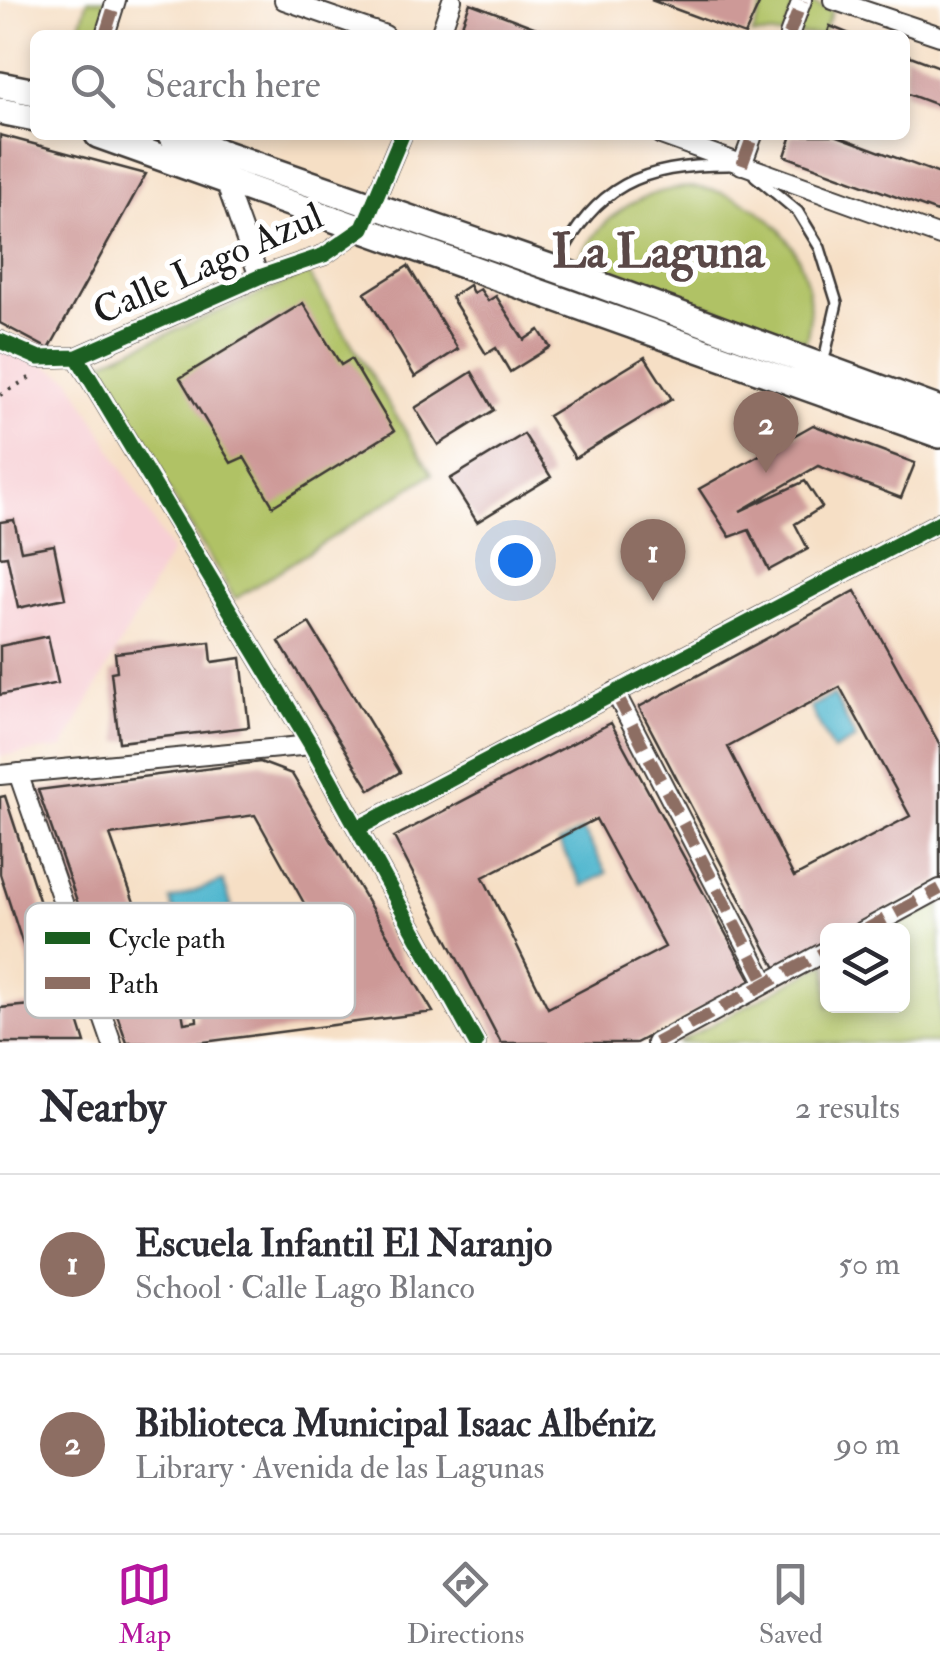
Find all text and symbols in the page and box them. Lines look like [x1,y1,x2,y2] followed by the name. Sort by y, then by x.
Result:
[30,30,910,140] search box
[65,58,120,113] icon: search
[145,61,321,109] text: Search here
[86,192,331,336] street label: Calle Lago Azul
[552,222,766,282] district label: La Laguna
[734,390,798,473] pin: 2
[620,518,686,601] pin: 1
[490,535,541,586] your location
[25,903,355,1018] legend
[108,922,226,957] text: Cycle path
[820,923,910,1013] map controls
[820,923,910,1013] button: layers
[108,967,159,1002] text: Path
[40,1082,166,1134] text: Nearby
[795,1088,900,1128] text: 2 results
[135,1220,552,1268] text: Escuela Infantil El Naranjo
[67,1244,78,1284] text: 1
[838,1244,900,1284] text: 50 m
[135,1268,475,1308] text: School · Calle Lago Blanco
[135,1400,656,1448] text: Biblioteca Municipal Isaac Albéniz
[64,1424,81,1464] text: 2
[836,1424,900,1464] text: 90 m
[135,1448,544,1488] text: Library · Avenida de las Lagunas
[117,1557,172,1652] tab: Map
[407,1557,524,1652] tab: Directions
[759,1557,823,1652] tab: Saved

